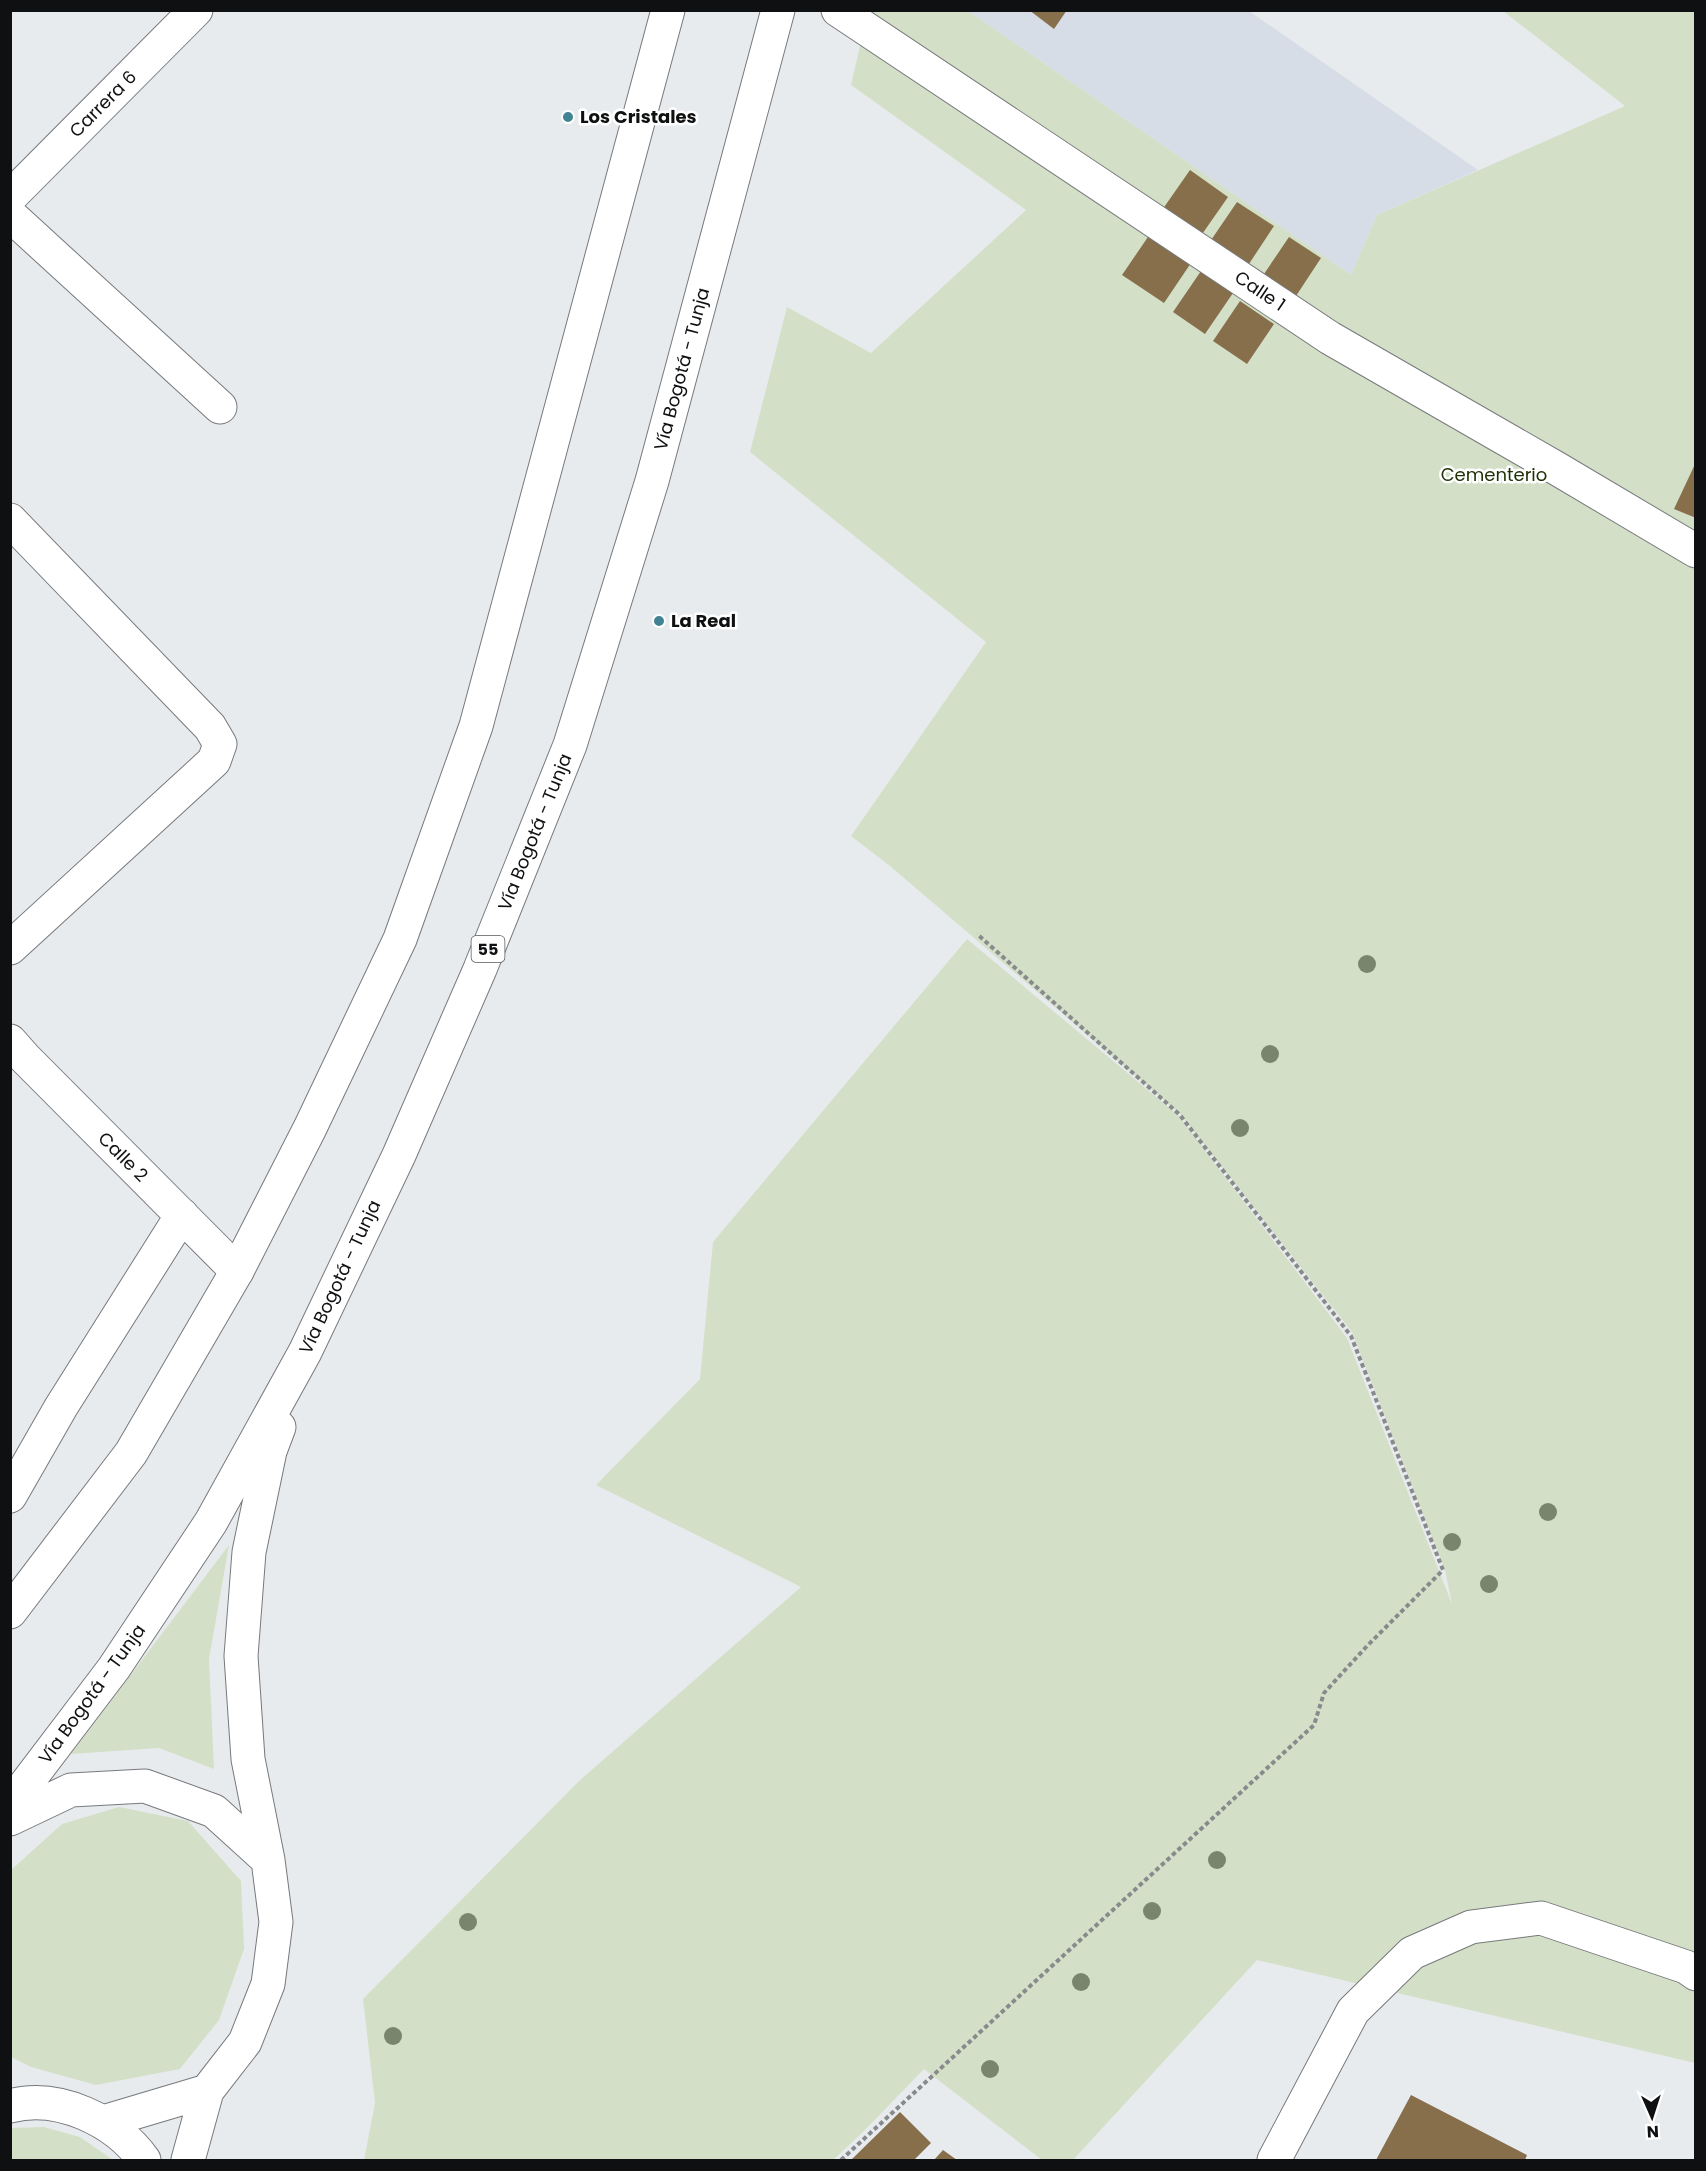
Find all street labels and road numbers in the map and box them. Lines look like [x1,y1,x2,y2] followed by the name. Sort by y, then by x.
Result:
[63,64,142,143] street label: Carrera 6
[1230,264,1291,317] street label: Calle 1
[648,285,715,453] street label: Vía Bogotá - Tunja
[492,749,577,914] street label: Vía Bogotá - Tunja
[472,936,504,962] road number: 55
[93,1126,154,1187] street label: Calle 2
[293,1196,386,1358] street label: Vía Bogotá - Tunja
[32,1619,151,1769] street label: Vía Bogotá - Tunja

